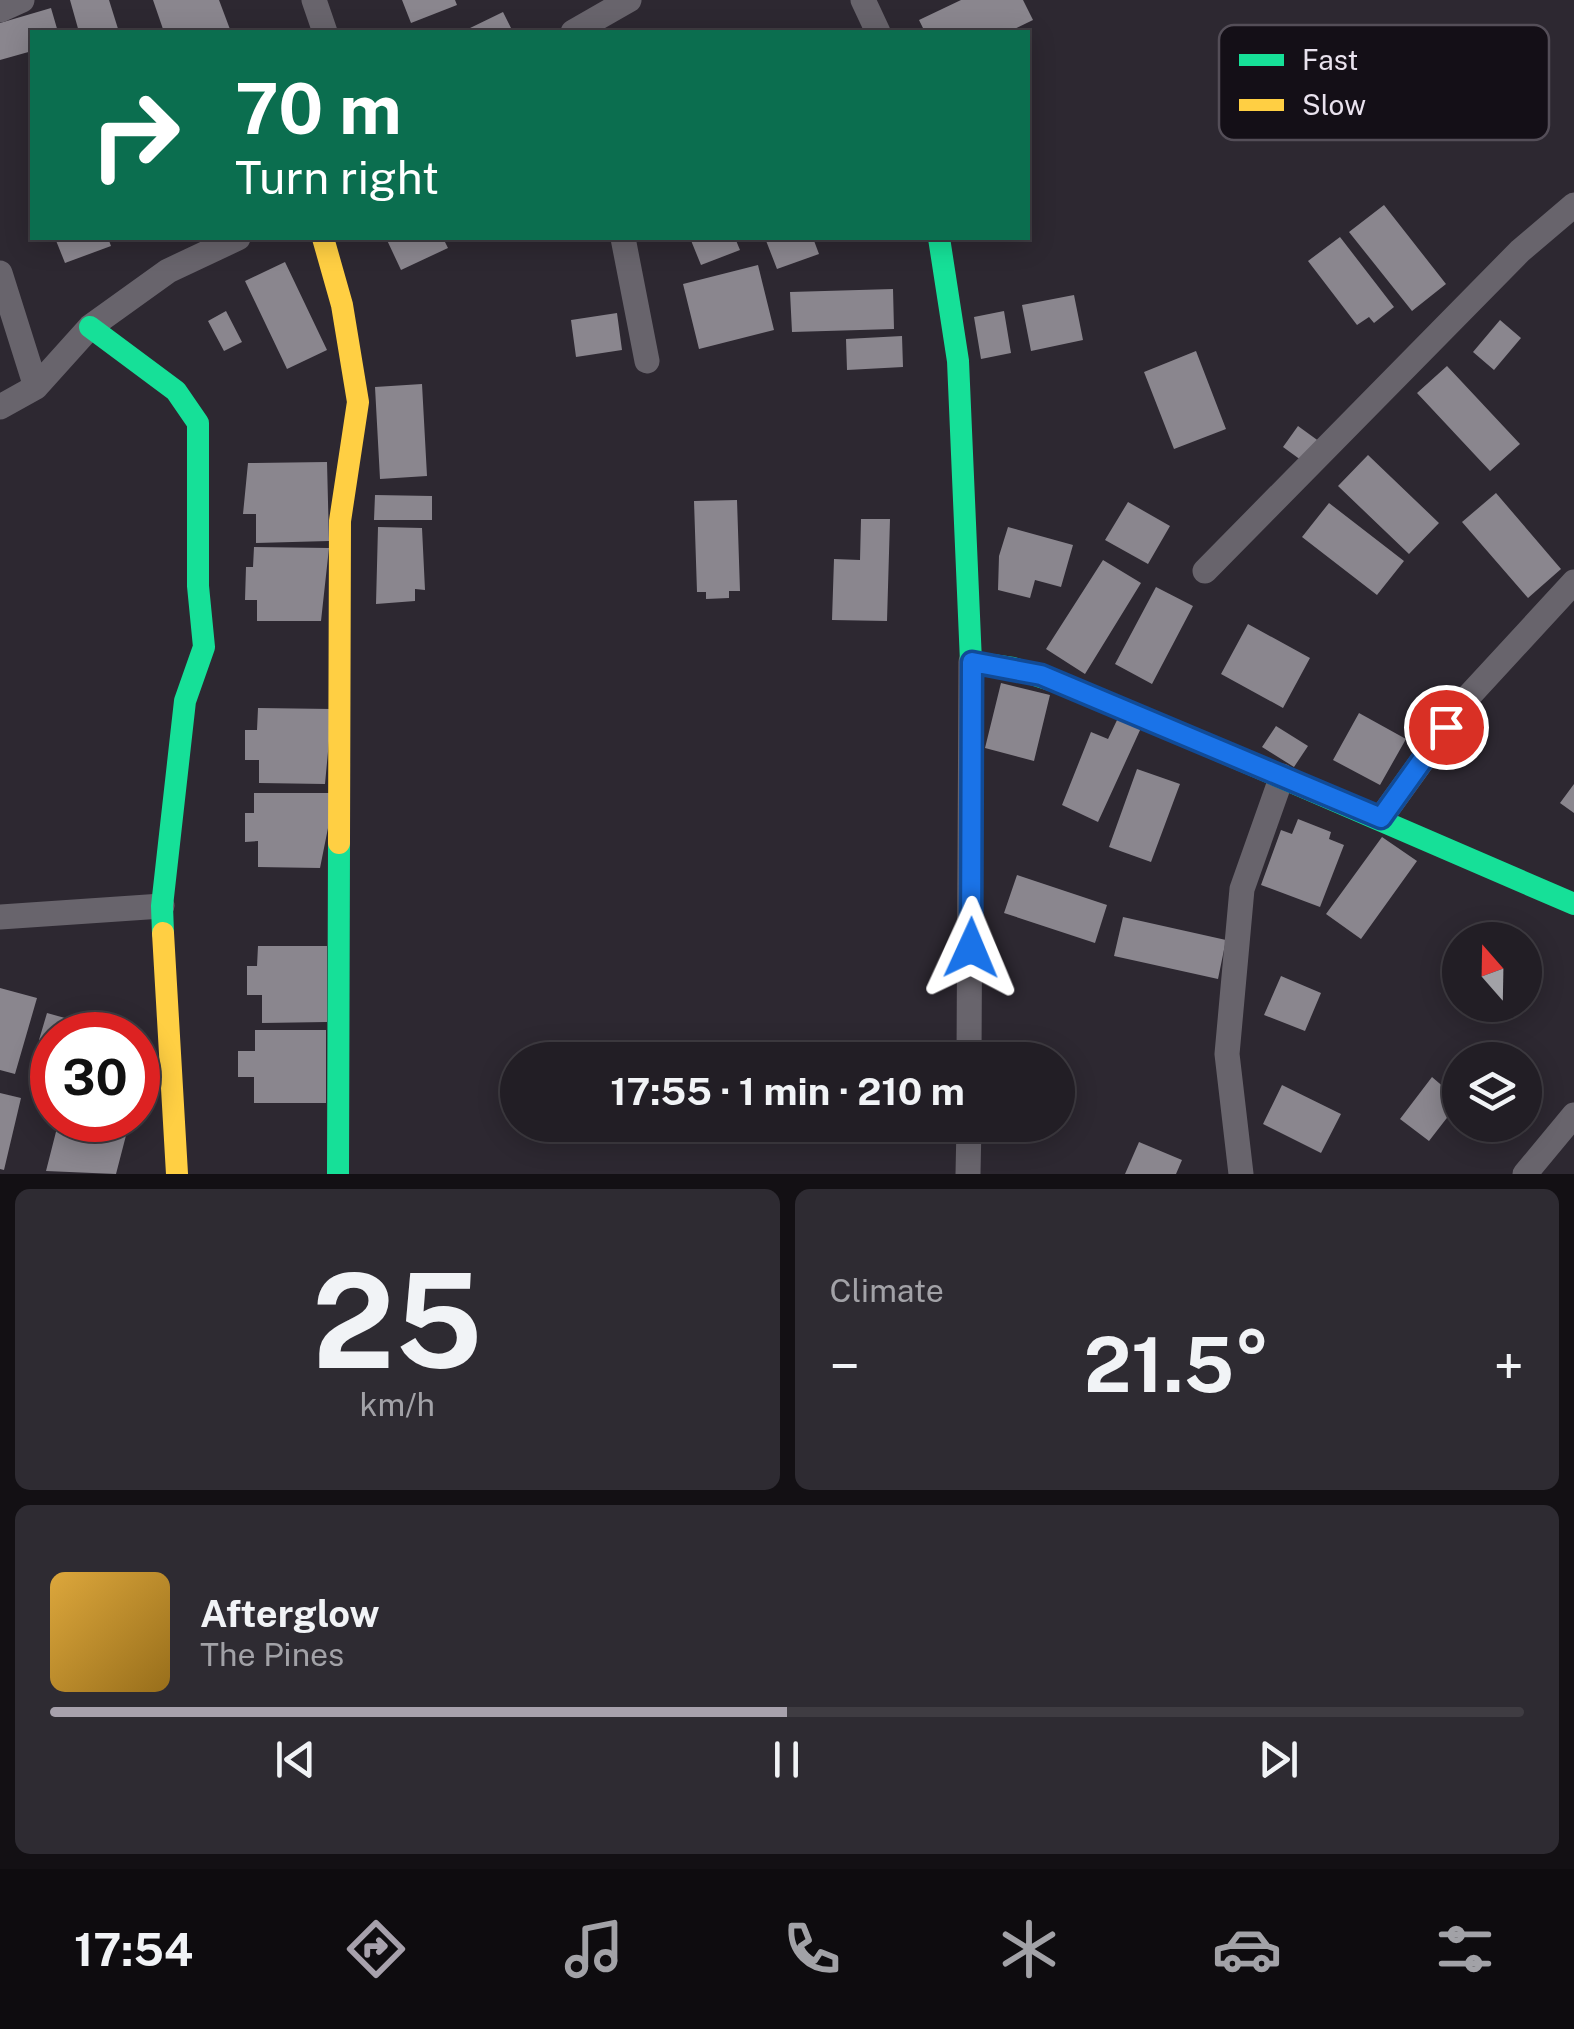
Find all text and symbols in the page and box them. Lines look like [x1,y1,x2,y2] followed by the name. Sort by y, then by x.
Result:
[1219,25,1549,140] legend
[1302,43,1358,76] text: Fast
[235,67,402,150] text: 70 m
[70,70,200,200] icon: right
[1302,88,1366,121] text: Slow
[235,151,439,204] text: Turn right
[1404,685,1489,770] pin
[1419,700,1474,755] icon: arrive
[919,896,1023,1000] position arrow
[1442,922,1542,1022] north arrow
[1442,922,1542,1142] map controls
[30,1012,160,1142] speed limit sign: 30
[1442,1042,1542,1142] button: layers
[610,1069,965,1114] text: 17:55 · 1 min · 210 m
[312,1245,482,1397] text: 25
[830,1272,944,1309] text: Climate
[1084,1321,1270,1409] text: 21.5°
[830,1334,860,1398] text: −
[1494,1334,1524,1398] text: +
[360,1386,435,1423] text: km/h
[200,1591,380,1636] text: Afterglow
[200,1636,344,1673] text: The Pines
[268,1732,323,1787] icon: previous
[759,1732,814,1787] icon: pause
[1251,1732,1306,1787] icon: next
[341,1914,411,1984] icon: directions
[559,1914,629,1984] icon: music
[777,1914,847,1984] icon: phone
[994,1914,1064,1984] icon: climate
[1212,1914,1282,1984] icon: car
[1430,1914,1500,1984] icon: filters
[74,1923,193,1976] text: 17:54

